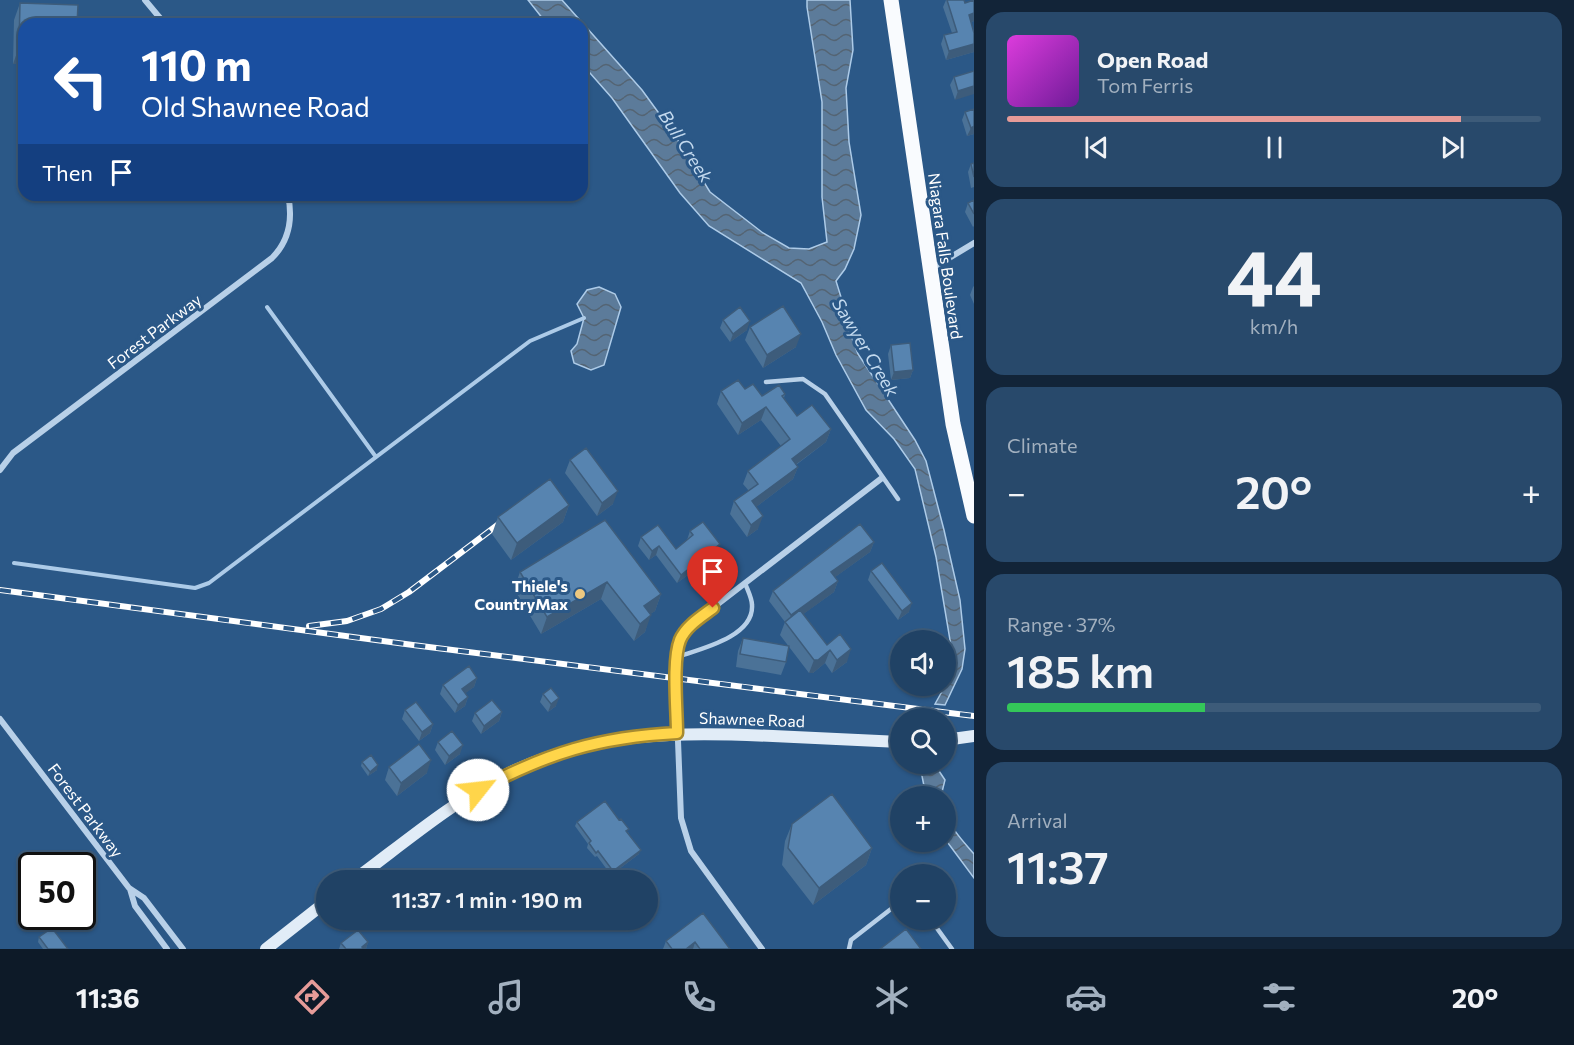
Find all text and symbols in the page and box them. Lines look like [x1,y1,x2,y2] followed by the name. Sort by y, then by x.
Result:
[141,38,252,90] text: 110 m
[42,42,120,120] icon: left
[1097,46,1208,73] text: Open Road
[1097,73,1193,97] text: Tom Ferris
[141,90,370,123] text: Old Shawnee Road
[654,106,718,188] water label: Bull Creek
[1080,131,1113,164] icon: previous
[1258,131,1291,164] icon: pause
[1436,131,1469,164] icon: next
[105,156,138,189] icon: arrive
[42,159,93,186] text: Then
[925,172,967,340] street label: Niagara Falls Boulevard
[1226,227,1322,322] text: 44
[103,290,205,372] street label: Forest Parkway
[828,294,905,401] water label: Sawyer Creek
[1250,314,1298,338] text: km/h
[1007,433,1077,457] text: Climate
[1235,463,1312,518] text: 20°
[1007,471,1026,512] text: −
[1522,471,1541,512] text: +
[687,546,738,608] pin
[696,555,729,588] icon: arrive
[474,576,568,613] place label: Thiele's CountryMax
[573,587,587,601] marker: Thiele's CountryMax
[1007,612,1115,636] text: Range · 37%
[890,630,956,930] map controls
[890,630,956,696] button: sound
[1007,642,1154,697] text: 185 km
[699,708,805,730] street label: Shawnee Road
[890,708,956,774] button: search
[446,758,510,822] position arrow
[45,759,127,861] street label: Forest Parkway
[890,786,956,852] button: +
[1007,808,1068,832] text: Arrival
[1007,838,1109,893] text: 11:37
[18,852,96,930] speed limit sign: 50
[890,864,956,930] button: −
[392,886,582,913] text: 11:37 · 1 min · 190 m
[291,976,333,1018] icon: directions
[485,976,527,1018] icon: music
[678,976,720,1018] icon: phone
[871,976,913,1018] icon: climate
[1065,976,1107,1018] icon: car
[1258,976,1300,1018] icon: filters
[76,981,140,1014] text: 11:36
[1452,981,1498,1014] text: 20°

